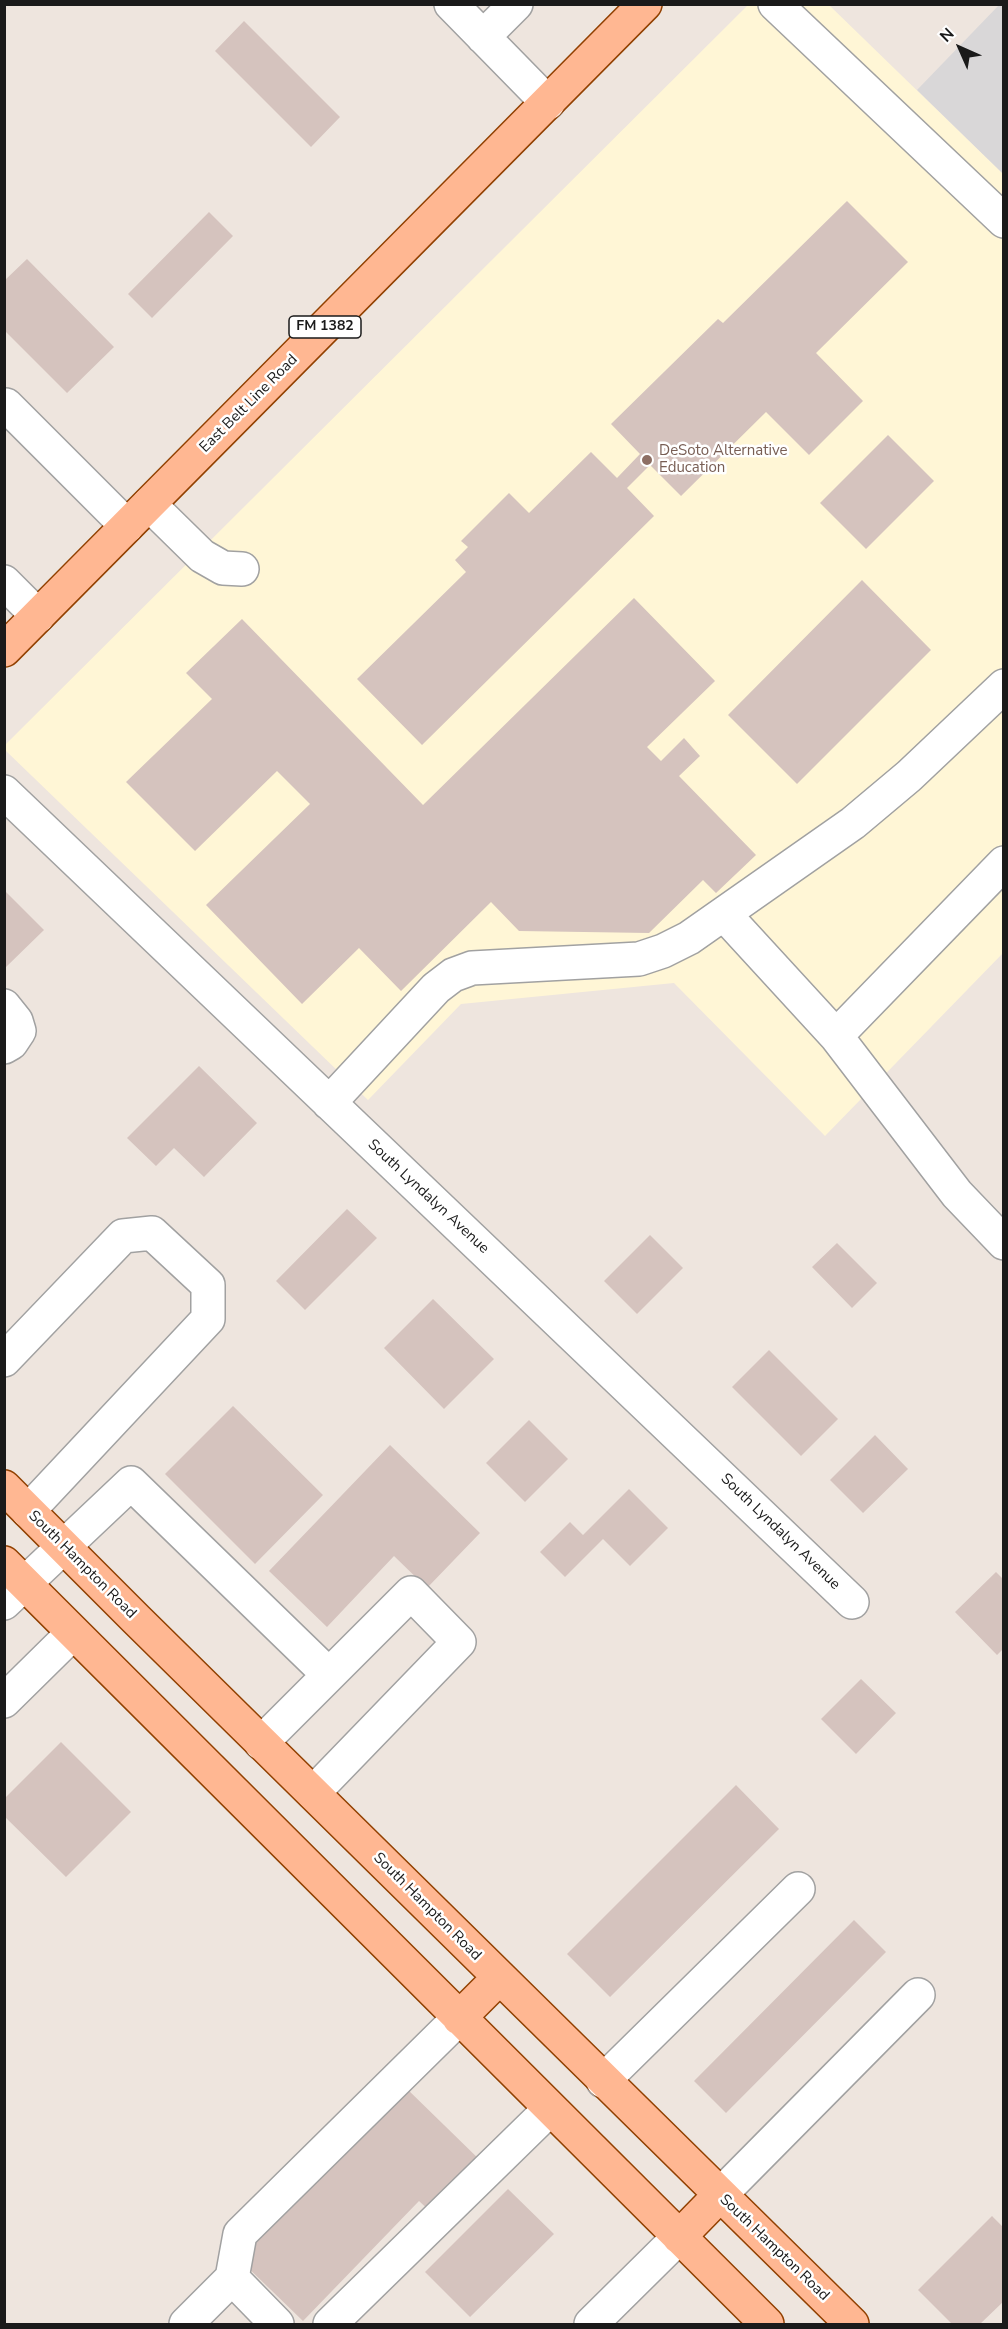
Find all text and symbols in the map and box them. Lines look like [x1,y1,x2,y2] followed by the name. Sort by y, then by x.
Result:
[930,18,990,78] north arrow
[935,23,959,47] text: N
[289,316,361,338] road number: FM 1382
[196,351,302,457] street label: East Belt Line Road
[659,442,788,477] place label: DeSoto Alternative Education
[640,453,654,467] marker: DeSoto Alternative Education
[364,1136,492,1258] street label: South Lyndalyn Avenue
[716,1470,844,1594] street label: South Lyndalyn Avenue
[24,1507,140,1623] street label: South Hampton Road
[369,1849,485,1965] street label: South Hampton Road
[715,2191,833,2305] street label: South Hampton Road

